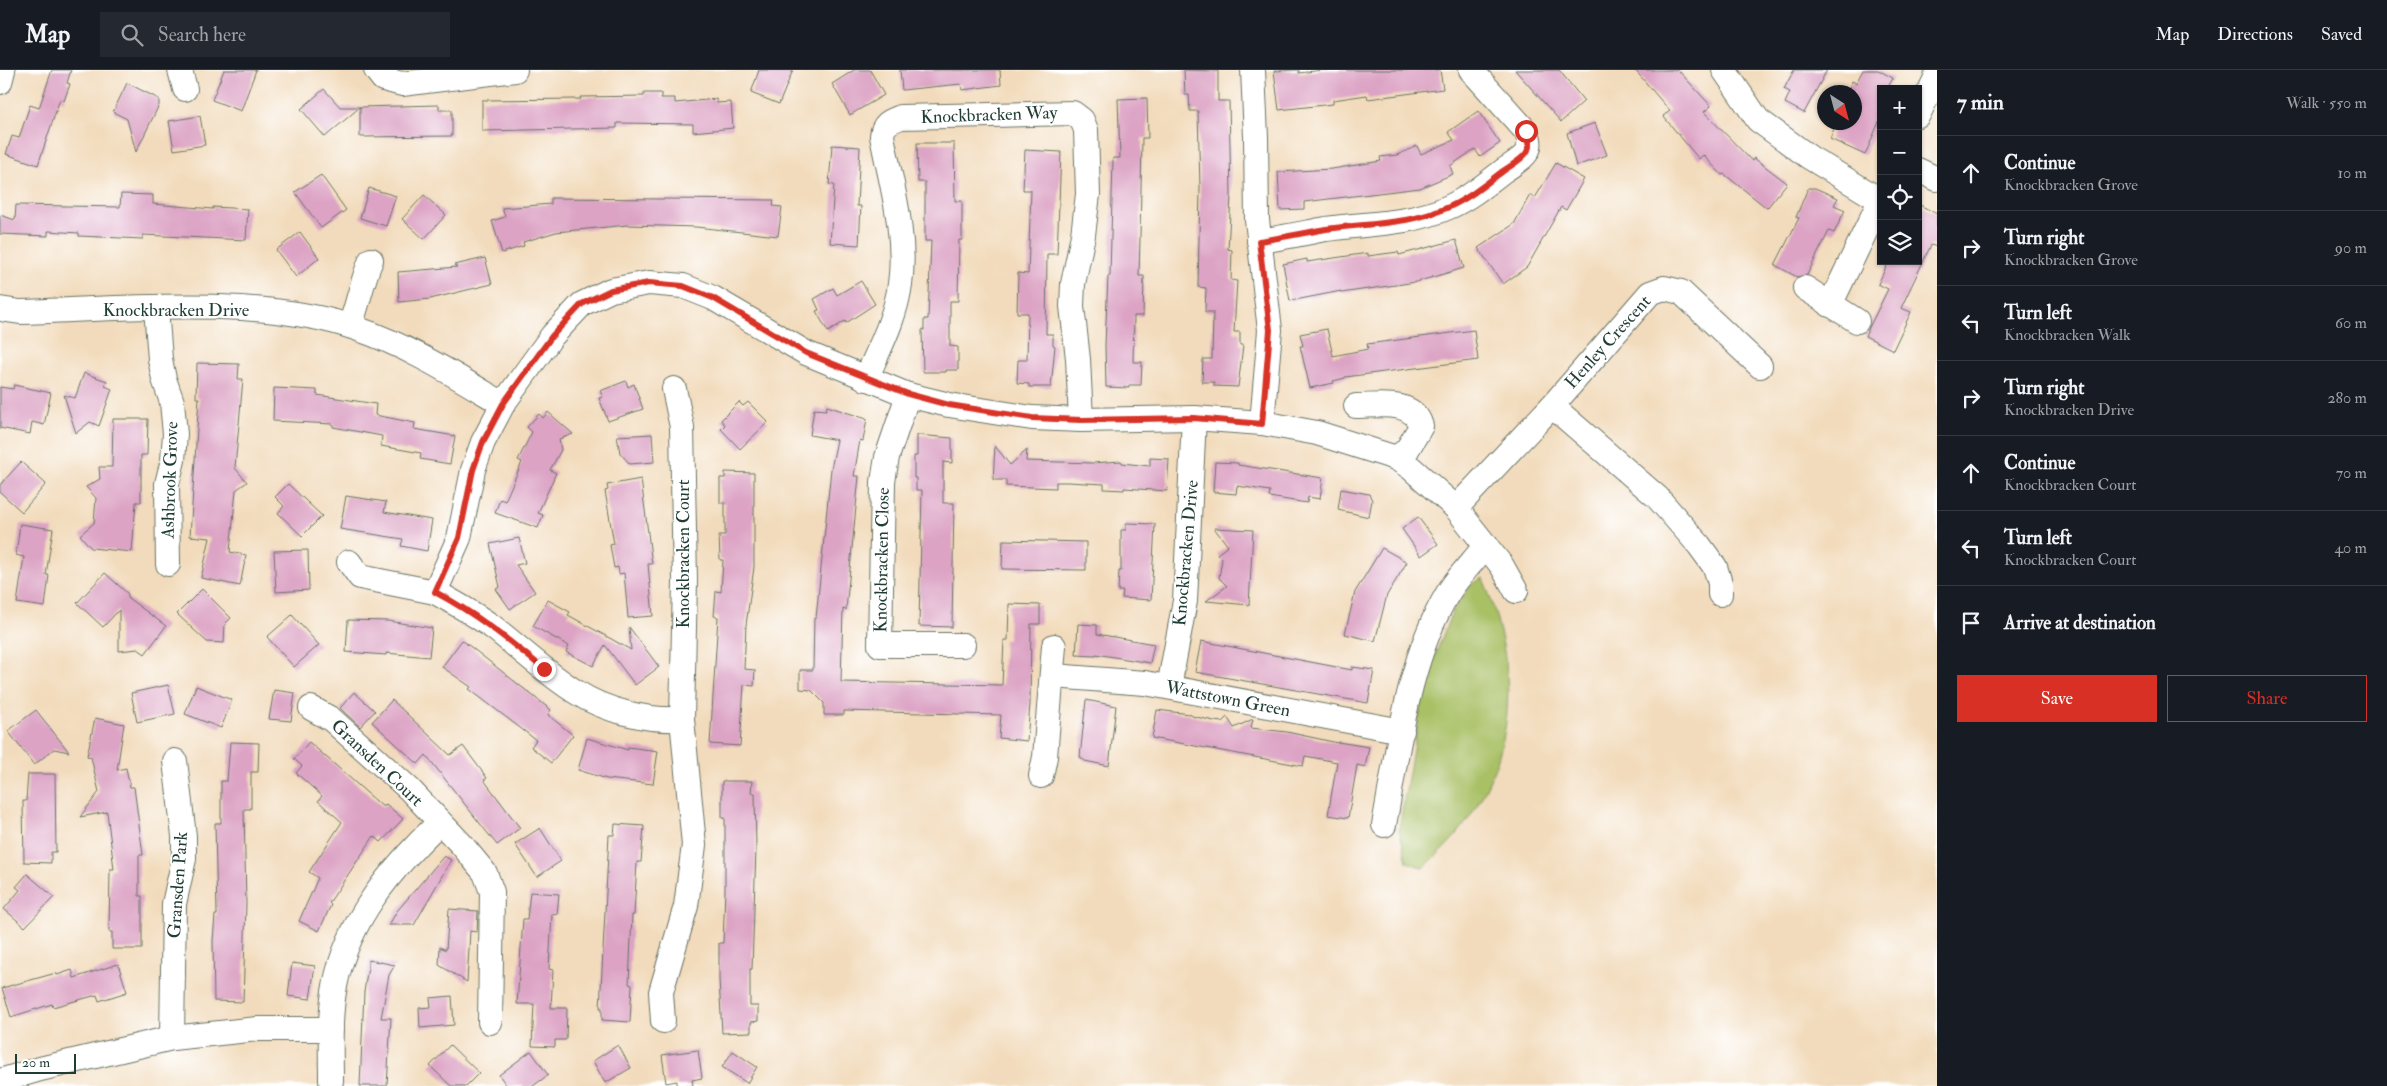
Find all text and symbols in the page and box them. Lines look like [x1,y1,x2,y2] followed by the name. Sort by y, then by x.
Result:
[100,12,450,57] search box
[25,19,70,50] text: Map
[118,21,146,49] icon: search
[158,23,246,47] text: Search here
[2156,23,2189,46] text: Map
[2217,23,2293,46] text: Directions
[2321,23,2362,46] text: Saved
[1817,85,1862,130] north arrow
[1877,85,1922,265] map controls
[1877,85,1922,130] button: +
[1957,89,2004,116] text: 7 min
[2286,93,2367,113] text: Walk · 550 m
[920,101,1059,129] street label: Knockbracken Way
[1515,120,1538,143] route start
[1877,130,1922,175] button: −
[2004,151,2075,175] text: Continue
[1957,159,1985,187] icon: ahead
[2337,163,2367,183] text: 10 m
[1877,175,1922,220] button: locate
[2004,175,2138,195] text: Knockbracken Grove
[1877,220,1922,265] button: layers
[2004,226,2084,250] text: Turn right
[1957,234,1985,262] icon: right
[2335,238,2367,258] text: 90 m
[2004,250,2138,270] text: Knockbracken Grove
[1560,290,1656,394] street label: Henley Crescent
[103,299,250,322] street label: Knockbracken Drive
[2004,301,2072,325] text: Turn left
[1957,309,1985,337] icon: left
[2335,313,2367,333] text: 60 m
[2004,325,2131,345] text: Knockbracken Walk
[2004,376,2084,400] text: Turn right
[1957,384,1985,412] icon: right
[2327,388,2367,408] text: 280 m
[2004,400,2134,420] text: Knockbracken Drive
[156,420,184,540] street label: Ashbrook Grove
[2004,451,2075,475] text: Continue
[1957,459,1985,487] icon: ahead
[2336,463,2367,483] text: 70 m
[2004,475,2136,495] text: Knockbracken Court
[672,479,695,628] street label: Knockbracken Court
[1168,479,1204,627] street label: Knockbracken Drive
[869,487,895,633] street label: Knockbracken Close
[2004,526,2072,550] text: Turn left
[1957,534,1985,562] icon: left
[2334,538,2367,558] text: 40 m
[2004,550,2136,570] text: Knockbracken Court
[1957,609,1985,637] icon: arrive
[2004,611,2156,635] text: Arrive at destination
[533,658,556,681] route end
[1163,675,1292,722] street label: Wattstown Green
[1957,675,2157,722] button: Save
[2167,675,2367,722] button: Share
[326,714,428,812] street label: Gransden Court
[163,831,193,939] street label: Gransden Park
[15,1051,76,1074] scale bar
[22,1054,50,1071] text: 20 m

